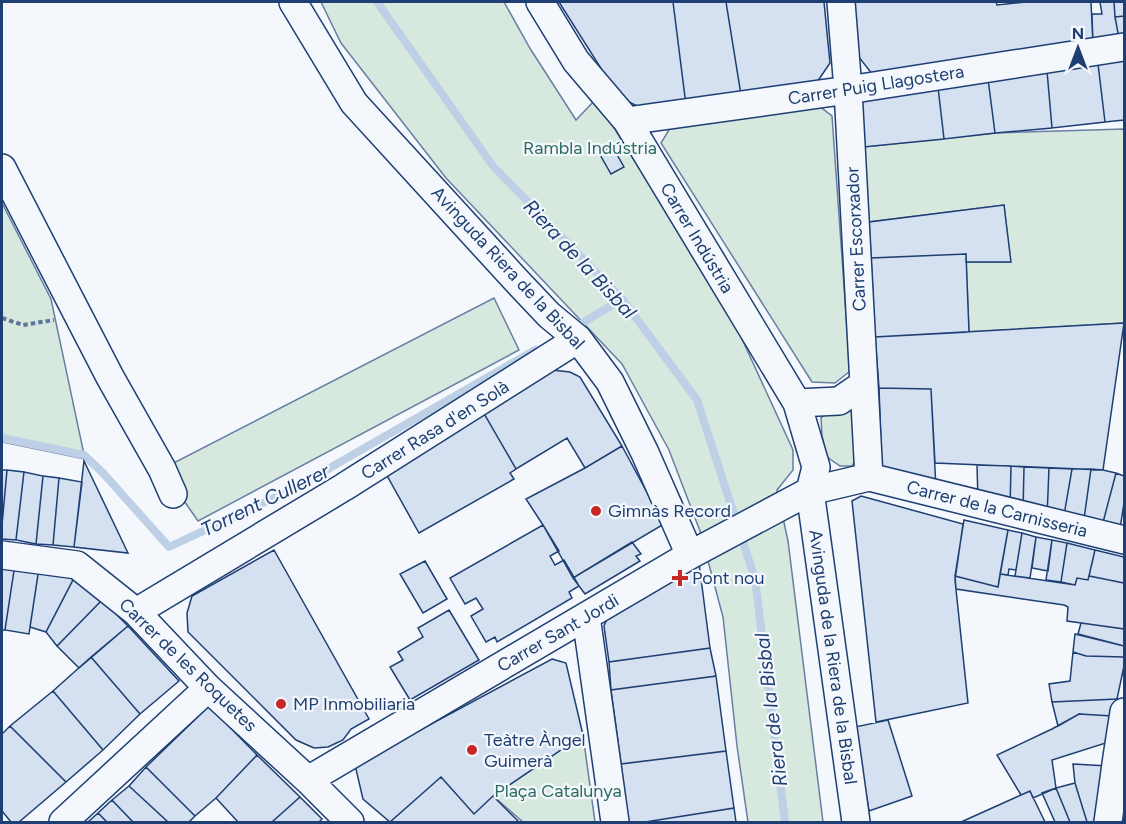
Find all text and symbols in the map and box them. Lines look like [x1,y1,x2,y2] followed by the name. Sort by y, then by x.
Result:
[1048,18,1108,78] north arrow
[1072,24,1084,43] text: N
[786,60,966,110] street label: Carrer Puig Llagostera
[523,137,657,159] park label: Rambla Indústria
[841,166,871,312] street label: Carrer Escorxador
[655,179,739,297] street label: Carrer Indústria
[427,182,589,354] street label: Avinguda Riera de la Bisbal
[519,194,642,324] water label: Riera de la Bisbal
[357,376,513,484] street label: Carrer Rasa d'en Solà
[197,458,334,541] water label: Torrent Cullerer
[904,476,1090,542] street label: Carrer de la Carnisseria
[608,500,731,522] place label: Gimnàs Record
[589,504,603,518] marker: Gimnàs Record
[804,528,862,786] street label: Avinguda de la Riera de la Bisbal
[692,567,765,589] place label: Pont nou
[673,571,687,585] marker: Pont nou
[493,589,623,677] street label: Carrer Sant Jordi
[115,593,261,737] street label: Carrer de les Roquetes
[750,631,792,788] water label: Riera de la Bisbal
[293,693,415,715] place label: MP Inmobiliaria
[274,697,288,711] marker: MP Inmobiliaria
[484,729,586,772] place label: Teàtre Àngel Guimerà
[465,743,479,757] marker: Teàtre Àngel Guimerà
[494,780,622,802] park label: Plaça Catalunya

